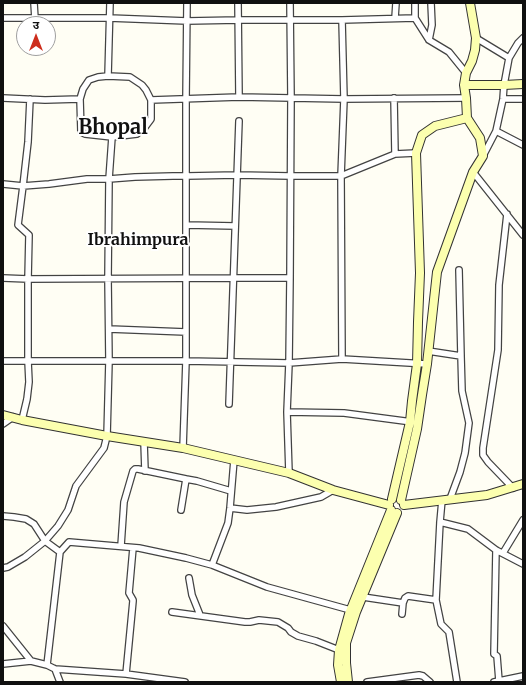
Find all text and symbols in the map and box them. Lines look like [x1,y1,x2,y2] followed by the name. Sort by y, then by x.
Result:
[16,16,56,56] north arrow
[33,18,39,32] text: उ
[78,116,148,140] district label: Bhopal
[88,230,188,250] district label: Ibrahimpura

